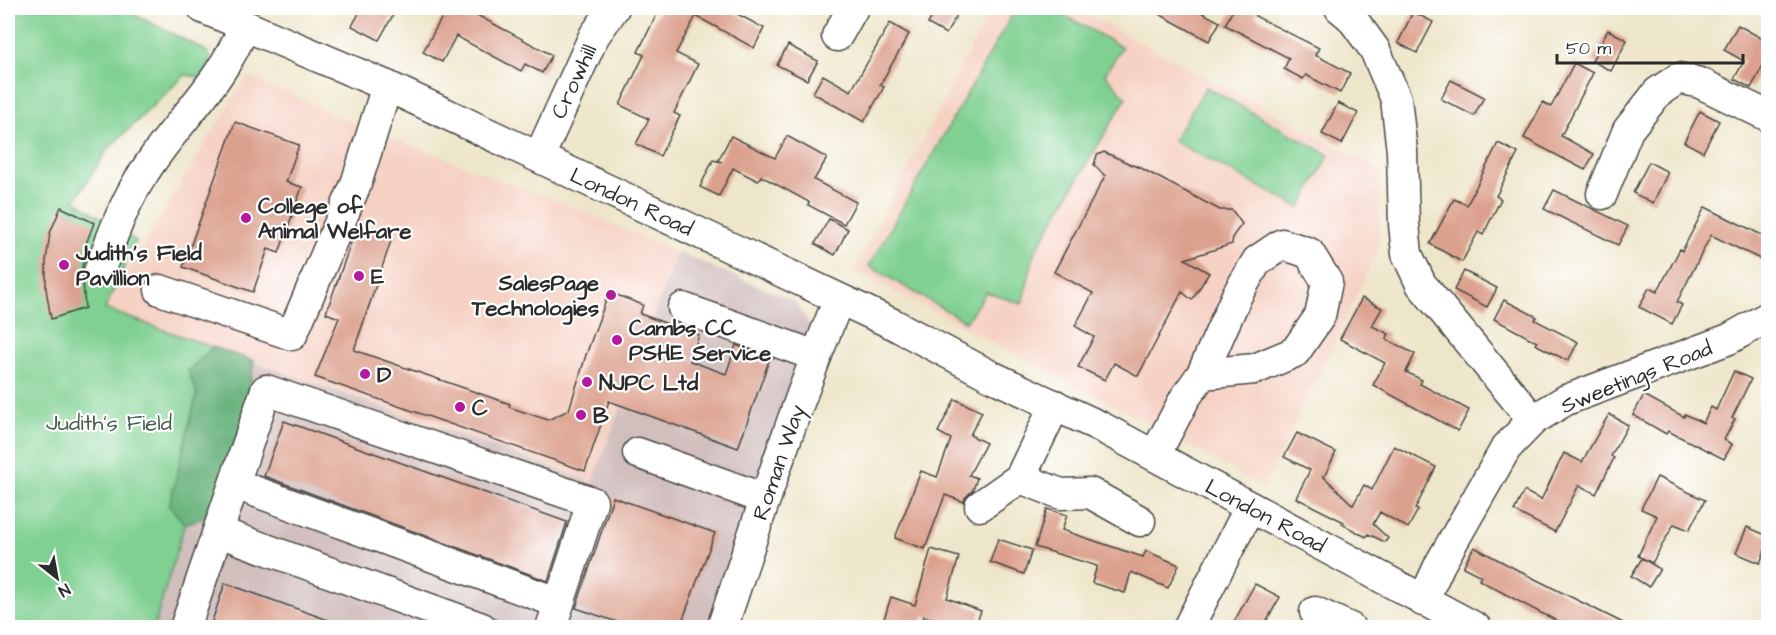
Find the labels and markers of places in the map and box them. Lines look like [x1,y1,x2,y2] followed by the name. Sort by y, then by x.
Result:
[258,191,411,247] place label: College of Animal Welfare
[239,211,253,225] marker: College of Animal Welfare
[75,238,203,294] place label: Judith's Field Pavillion
[57,258,71,272] marker: Judith's Field Pavillion
[371,262,384,293] place label: E
[471,268,599,325] place label: SalesPage Technologies
[352,269,366,283] marker: E
[604,288,618,302] marker: SalesPage Technologies
[629,313,771,369] place label: Cambs CC PSHE Service
[610,333,624,347] marker: Cambs CC PSHE Service
[377,360,392,391] place label: D
[358,367,372,381] marker: D
[599,368,699,399] place label: NJPC Ltd
[580,375,594,389] marker: NJPC Ltd
[472,393,488,424] place label: C
[453,400,467,414] marker: C
[593,401,609,432] place label: B
[574,408,588,422] marker: B

